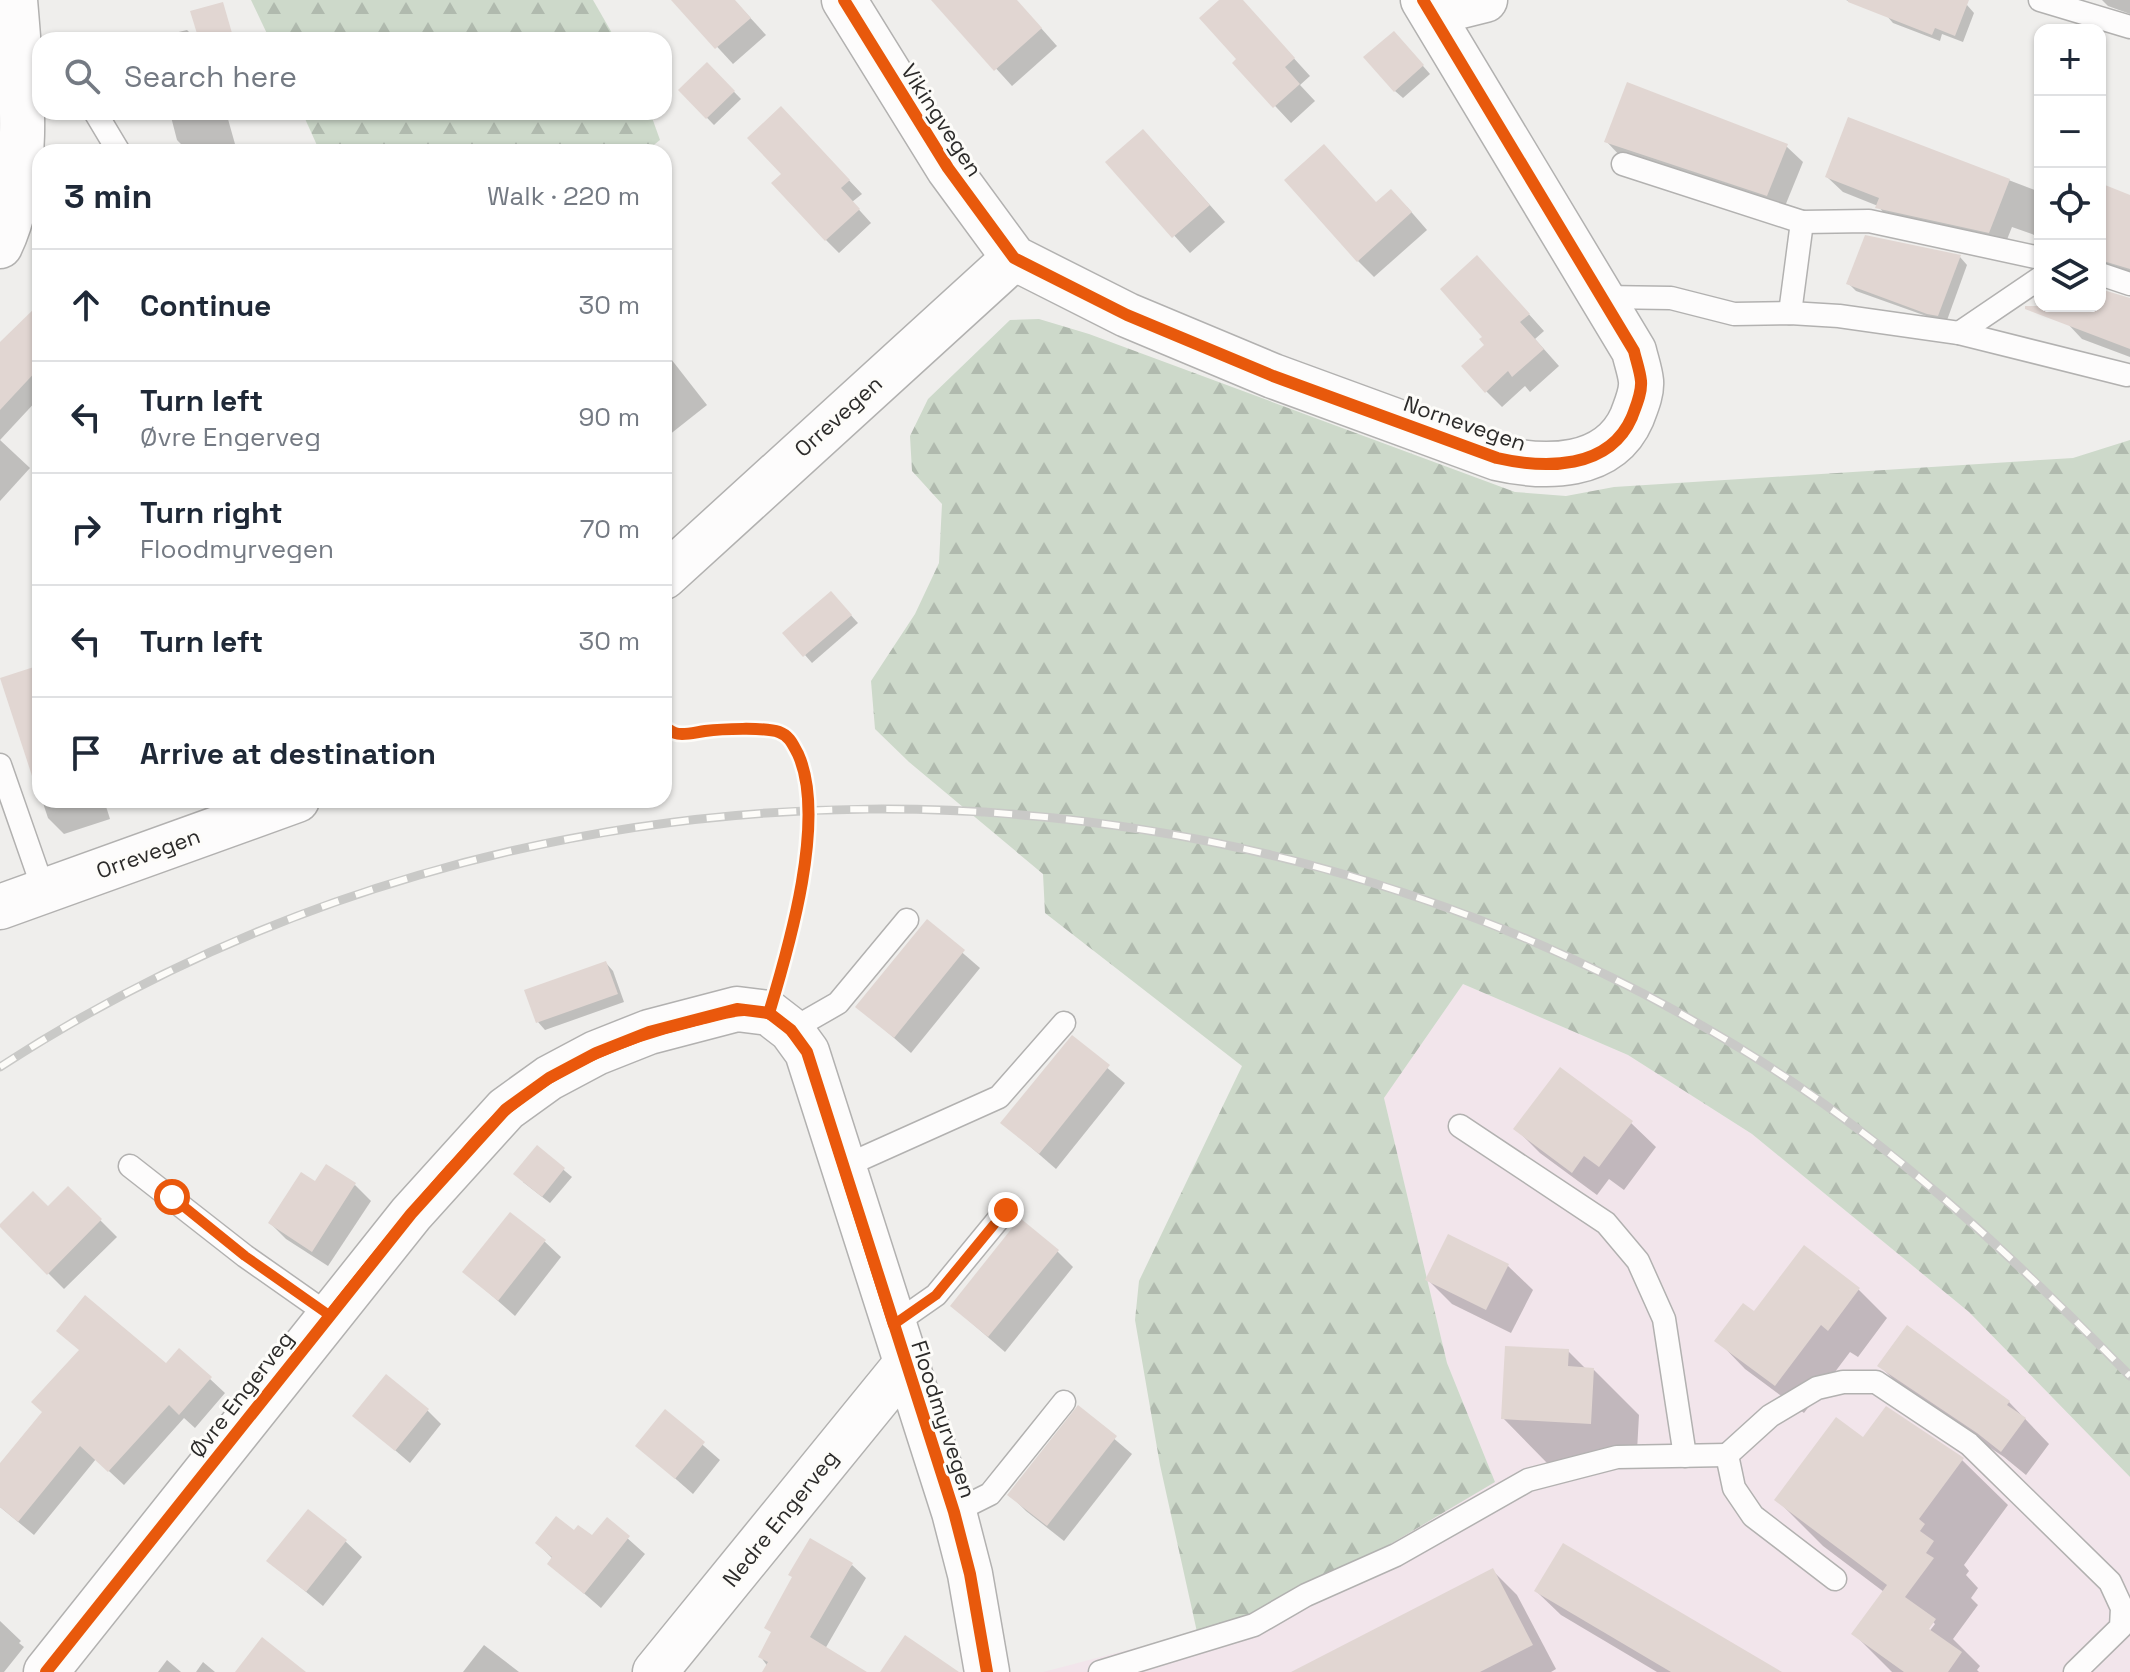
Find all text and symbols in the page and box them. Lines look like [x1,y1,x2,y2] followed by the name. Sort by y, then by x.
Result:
[2034,24,2106,312] map controls
[2034,24,2106,96] button: +
[32,32,672,120] search box
[60,54,104,98] icon: search
[124,57,297,96] text: Search here
[895,58,989,182] street label: Vikingvegen
[2034,96,2106,168] button: −
[2034,168,2106,240] button: locate
[64,175,152,218] text: 3 min
[487,179,640,213] text: Walk · 220 m
[2034,240,2106,312] button: layers
[64,283,108,327] icon: ahead
[140,286,271,325] text: Continue
[579,288,640,322] text: 30 m
[788,369,888,463] street label: Orrevegen
[140,381,263,420] text: Turn left
[1400,389,1530,457] street label: Nornevegen
[64,395,108,439] icon: left
[578,400,640,434] text: 90 m
[140,420,321,454] text: Øvre Engerveg
[140,493,283,532] text: Turn right
[64,507,108,551] icon: right
[580,512,640,546] text: 70 m
[140,532,334,566] text: Floodmyrvegen
[64,619,108,663] icon: left
[140,622,263,661] text: Turn left
[579,624,640,658] text: 30 m
[64,731,108,775] icon: arrive
[140,734,436,773] text: Arrive at destination
[92,821,204,885] street label: Orrevegen
[154,1179,190,1215] route start
[988,1192,1024,1228] route end
[183,1325,299,1463] street label: Øvre Engerveg
[905,1337,983,1501] street label: Floodmyrvegen
[716,1444,844,1592] street label: Nedre Engerveg

